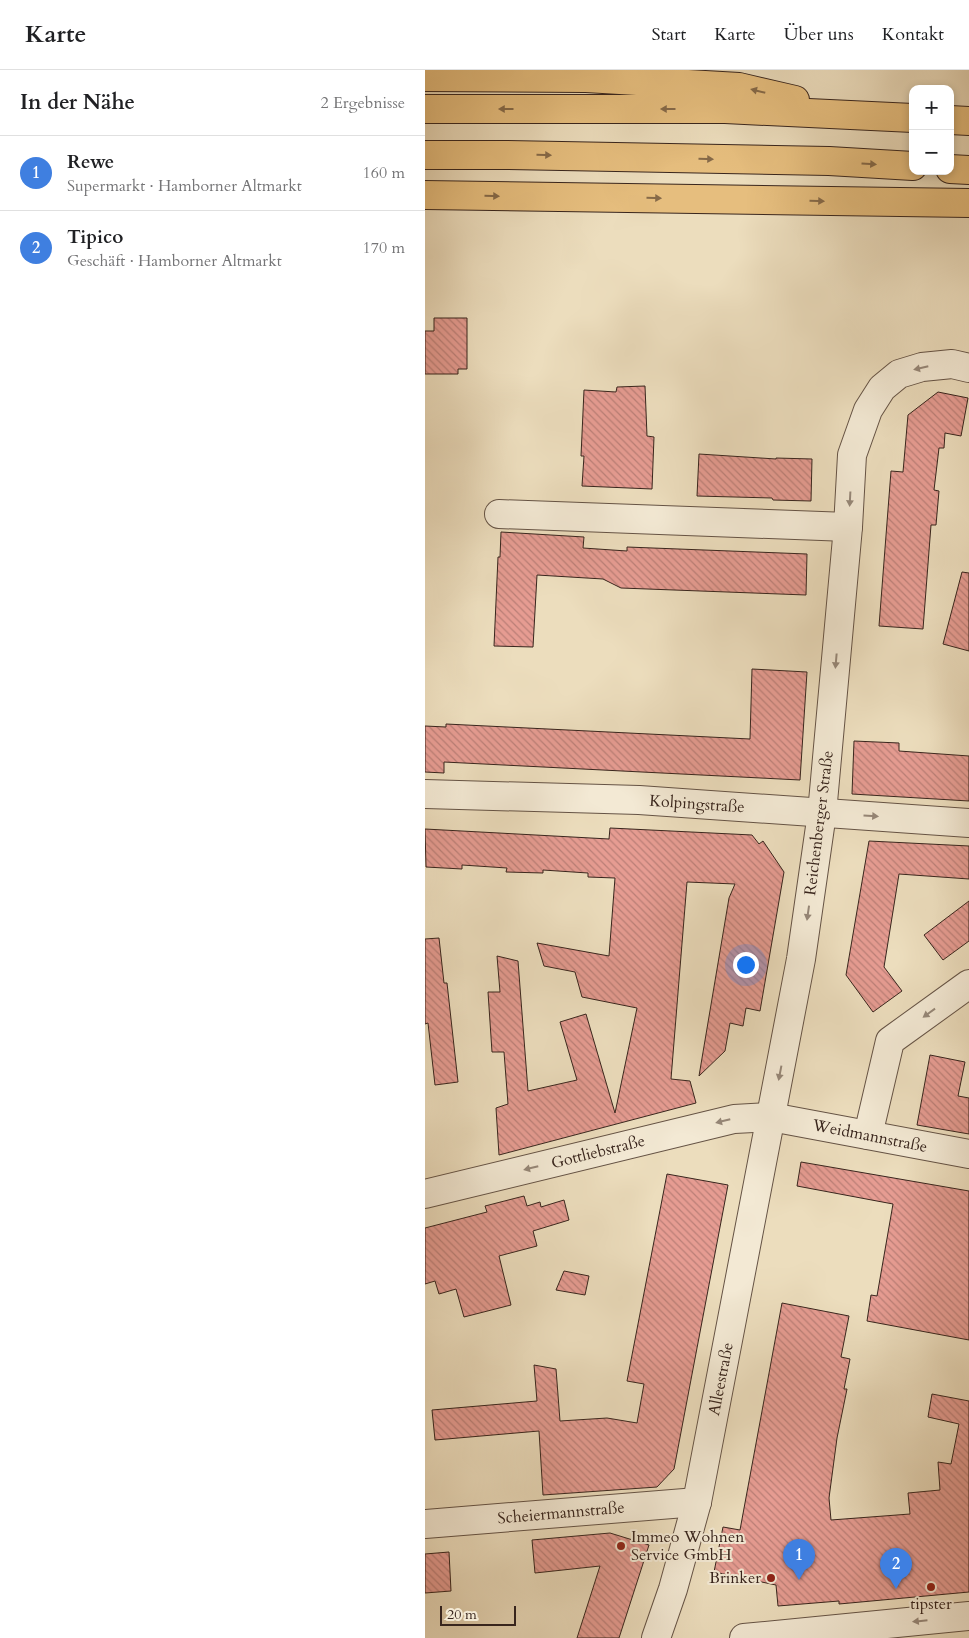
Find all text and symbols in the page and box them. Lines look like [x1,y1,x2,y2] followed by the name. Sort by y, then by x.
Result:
[25,18,86,51] text: Karte
[651,22,686,47] text: Start
[714,22,756,47] text: Karte
[784,22,854,47] text: Über uns
[882,22,944,47] text: Kontakt
[909,85,954,175] map controls
[909,85,954,130] button: +
[751,87,766,95] one-way arrow
[20,88,135,117] text: In der Nähe
[320,92,405,114] text: 2 Ergebnisse
[497,105,513,113] one-way arrow
[660,105,676,113] one-way arrow
[909,130,954,175] button: −
[67,149,114,175] text: Rewe
[536,152,552,160] one-way arrow
[698,155,714,163] one-way arrow
[861,160,877,168] one-way arrow
[32,162,40,184] text: 1
[363,162,405,184] text: 160 m
[67,175,302,197] text: Supermarkt · Hamborner Altmarkt
[484,192,500,200] one-way arrow
[647,194,663,202] one-way arrow
[809,197,825,205] one-way arrow
[67,224,123,250] text: Tipico
[32,237,40,259] text: 2
[363,237,405,259] text: 170 m
[67,250,282,272] text: Geschäft · Hamborner Altmarkt
[913,364,928,372] one-way arrow
[845,491,853,507] one-way arrow
[832,653,840,669] one-way arrow
[799,749,839,897] street label: Reichenberger Straße
[649,790,745,818] street label: Kolpingstraße
[863,813,879,821] one-way arrow
[803,906,811,922] one-way arrow
[733,952,759,978] your location
[923,1008,936,1018] one-way arrow
[775,1066,783,1082] one-way arrow
[810,1114,929,1158] street label: Weidmannstraße
[715,1117,730,1125] one-way arrow
[549,1130,647,1174] street label: Gottliebstraße
[524,1164,539,1172] one-way arrow
[703,1341,739,1417] street label: Alleestraße
[497,1496,625,1530] street label: Scheiermannstraße
[631,1526,744,1566] place label: Immeo Wohnen Service GmbH
[783,1539,815,1580] pin: 1
[615,1540,627,1552] marker: Immeo Wohnen Service GmbH
[880,1548,912,1589] pin: 2
[709,1567,761,1589] place label: Brinker
[765,1572,777,1584] marker: Brinker
[925,1581,937,1593] marker: tipster
[910,1593,952,1615] place label: tipster
[440,1603,516,1626] scale bar
[447,1605,477,1624] text: 20 m
[912,1617,928,1625] one-way arrow

